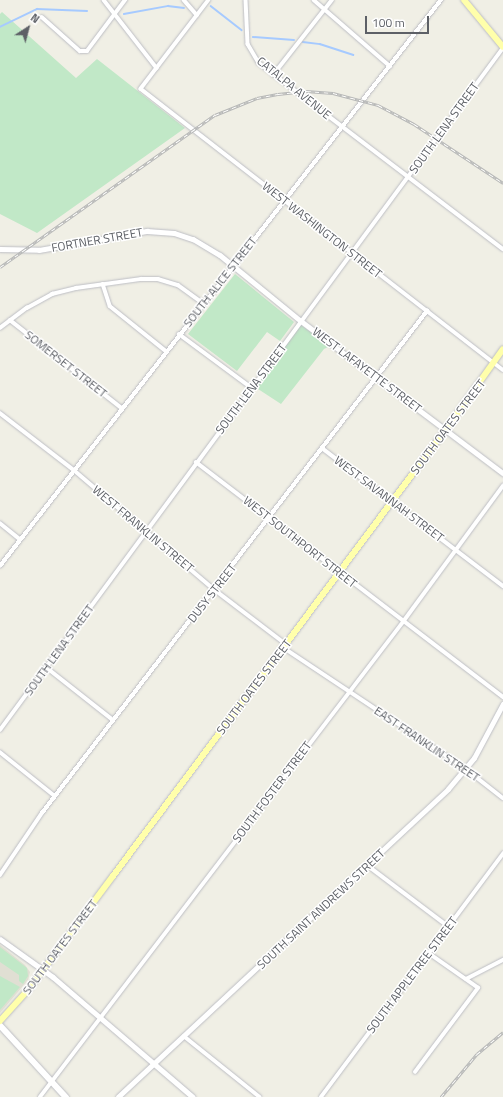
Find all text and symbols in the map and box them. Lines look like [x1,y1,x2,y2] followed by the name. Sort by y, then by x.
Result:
[8,8,48,48] north arrow
[367,8,431,34] scale bar
[27,10,43,27] text: N
[372,13,405,32] text: 100 m
[254,54,334,122] street label: CATALPA AVENUE
[406,80,482,176] street label: SOUTH LENA STREET
[259,179,385,281] street label: WEST WASHINGTON STREET
[50,225,144,255] street label: FORTNER STREET
[180,234,260,330] street label: SOUTH ALICE STREET
[310,324,424,416] street label: WEST LAFAYETTE STREET
[22,327,110,401] street label: SOMERSET STREET
[212,341,290,437] street label: SOUTH LENA STREET
[408,377,488,477] street label: SOUTH OATES STREET
[331,453,447,545] street label: WEST SAVANNAH STREET
[89,482,197,576] street label: WEST FRANKLIN STREET
[240,493,360,591] street label: WEST SOUTHPORT STREET
[185,561,239,625] street label: DUSY STREET
[21,602,97,698] street label: SOUTH LENA STREET
[214,637,294,737] street label: SOUTH OATES STREET
[372,703,482,785] street label: EAST FRANKLIN STREET
[229,739,315,845] street label: SOUTH FOSTER STREET
[254,846,388,972] street label: SOUTH SAINT ANDREWS STREET
[20,897,100,997] street label: SOUTH OATES STREET
[363,914,461,1036] street label: SOUTH APPLETREE STREET

